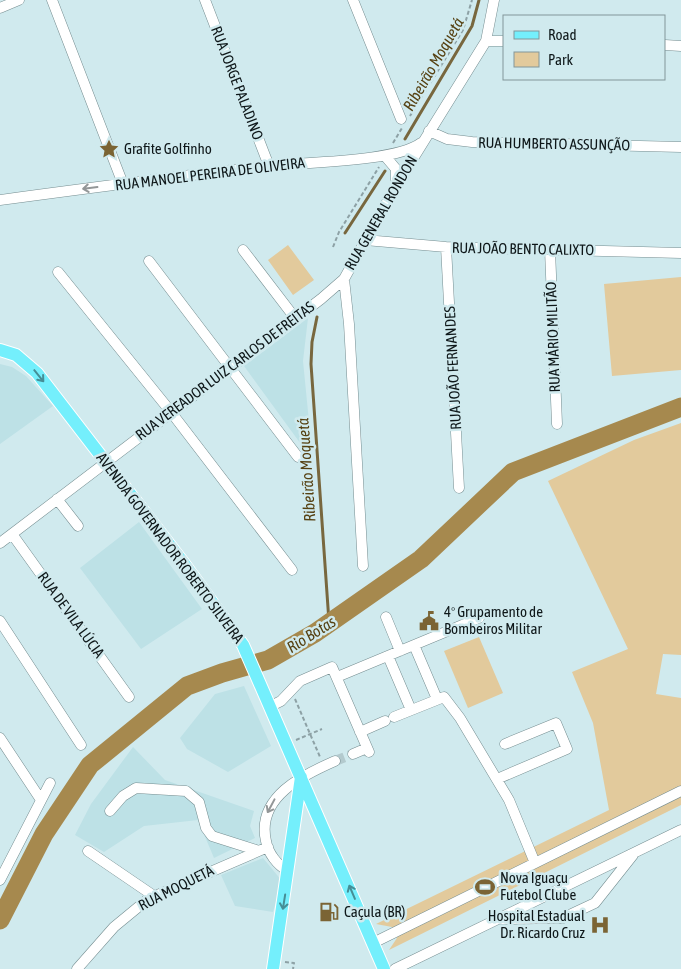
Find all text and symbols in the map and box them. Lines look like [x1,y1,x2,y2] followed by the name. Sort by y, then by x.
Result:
[399,14,468,114] water label: Ribeirão Moquetá
[503,15,666,80] legend
[208,24,267,142] street label: RUA JORGE PALADINO
[548,26,577,43] text: Road
[548,51,573,68] text: Park
[478,134,630,153] street label: RUA HUMBERTO ASSUNÇÃO
[98,138,120,160] place icon: Grafite Golfinho
[124,140,212,157] place label: Grafite Golfinho
[114,153,306,194] street label: RUA MANOEL PEREIRA DE OLIVEIRA
[341,153,420,273] street label: RUA GENERAL RONDON
[82,183,98,193] one-way arrow
[452,239,595,258] street label: RUA JOÃO BENTO CALIXTO
[542,281,563,393] street label: RUA MÁRIO MILITÃO
[132,298,317,443] street label: RUA VEREADOR LUIZ CARLOS DE FREITAS
[441,306,464,430] street label: RUA JOÃO FERNANDES
[34,370,45,383] one-way arrow
[293,417,320,523] water label: Ribeirão Moquetá
[93,449,248,647] street label: AVENIDA GOVERNADOR ROBERTO SILVEIRA
[35,569,109,661] street label: RUA DE VILA LÚCIA
[444,603,543,637] place label: 4º Grupamento de Bombeiros Militar
[418,610,440,632] public building icon: 4º Grupamento de Bombeiros Militar
[283,612,339,656] water label: Rio Botas
[266,799,276,814] one-way arrow
[135,861,217,914] street label: RUA MOQUETÁ
[500,869,576,903] place label: Nova Iguaçu Futebol Clube
[474,876,496,898] sports icon: Nova Iguaçu Futebol Clube
[346,885,356,900] one-way arrow
[279,894,289,910] one-way arrow
[318,901,340,923] fuel station icon: Caçula (BR)
[344,903,405,920] place label: Caçula (BR)
[488,907,586,941] place label: Hospital Estadual Dr. Ricardo Cruz
[589,914,611,936] hospital icon: Hospital Estadual Dr. Ricardo Cruz

